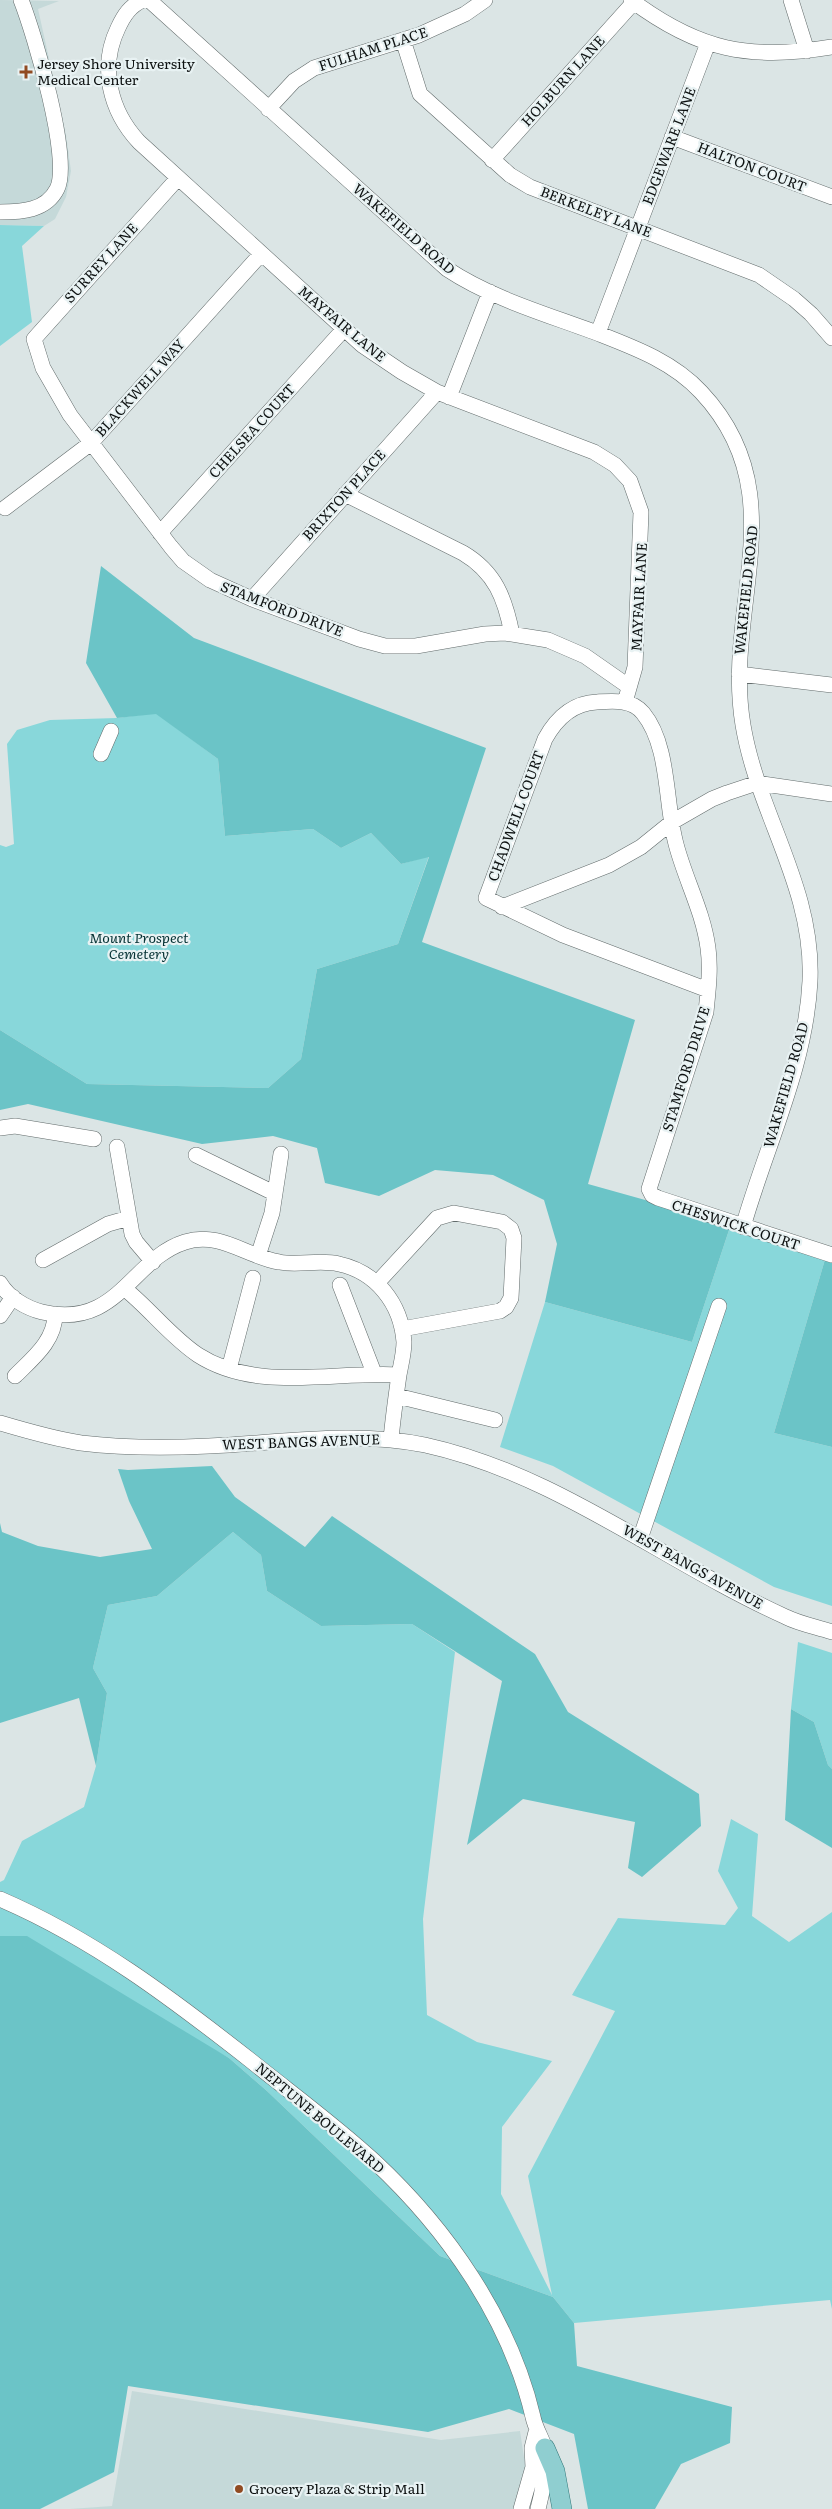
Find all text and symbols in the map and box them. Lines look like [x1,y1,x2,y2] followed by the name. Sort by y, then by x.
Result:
[316,21,430,75] street label: FULHAM PLACE
[516,30,609,130] street label: HOLBURN LANE
[37,53,196,89] place label: Jersey Shore University Medical Center
[19,65,33,79] marker: Jersey Shore University Medical Center
[636,84,700,207] street label: EDGEWARE LANE
[695,136,810,196] street label: HALTON COURT
[349,178,460,279] street label: WAKEFIELD ROAD
[538,181,655,242] street label: BERKELEY LANE
[59,218,142,307] street label: SURREY LANE
[294,281,391,366] street label: MAYFAIR LANE
[90,334,189,441] street label: BLACKWELL WAY
[203,379,299,482] street label: CHELSEA COURT
[297,444,390,544] street label: BRIXTON PLACE
[728,524,762,655] street label: WAKEFIELD ROAD
[625,542,651,652] street label: MAYFAIR LANE
[218,575,347,641] street label: STAMFORD DRIVE
[482,747,548,884] street label: CHADWELL COURT
[89,927,189,963] park label: Mount Prospect Cemetery
[656,1004,714,1134] street label: STAMFORD DRIVE
[758,1019,813,1150] street label: WAKEFIELD ROAD
[670,1194,803,1254] street label: CHESWICK COURT
[222,1428,380,1454] street label: WEST BANGS AVENUE
[620,1519,767,1613] street label: WEST BANGS AVENUE
[252,2057,390,2177] street label: NEPTUNE BOULEVARD
[249,2478,425,2498] place label: Grocery Plaza & Strip Mall
[233,2483,245,2495] marker: Grocery Plaza & Strip Mall

